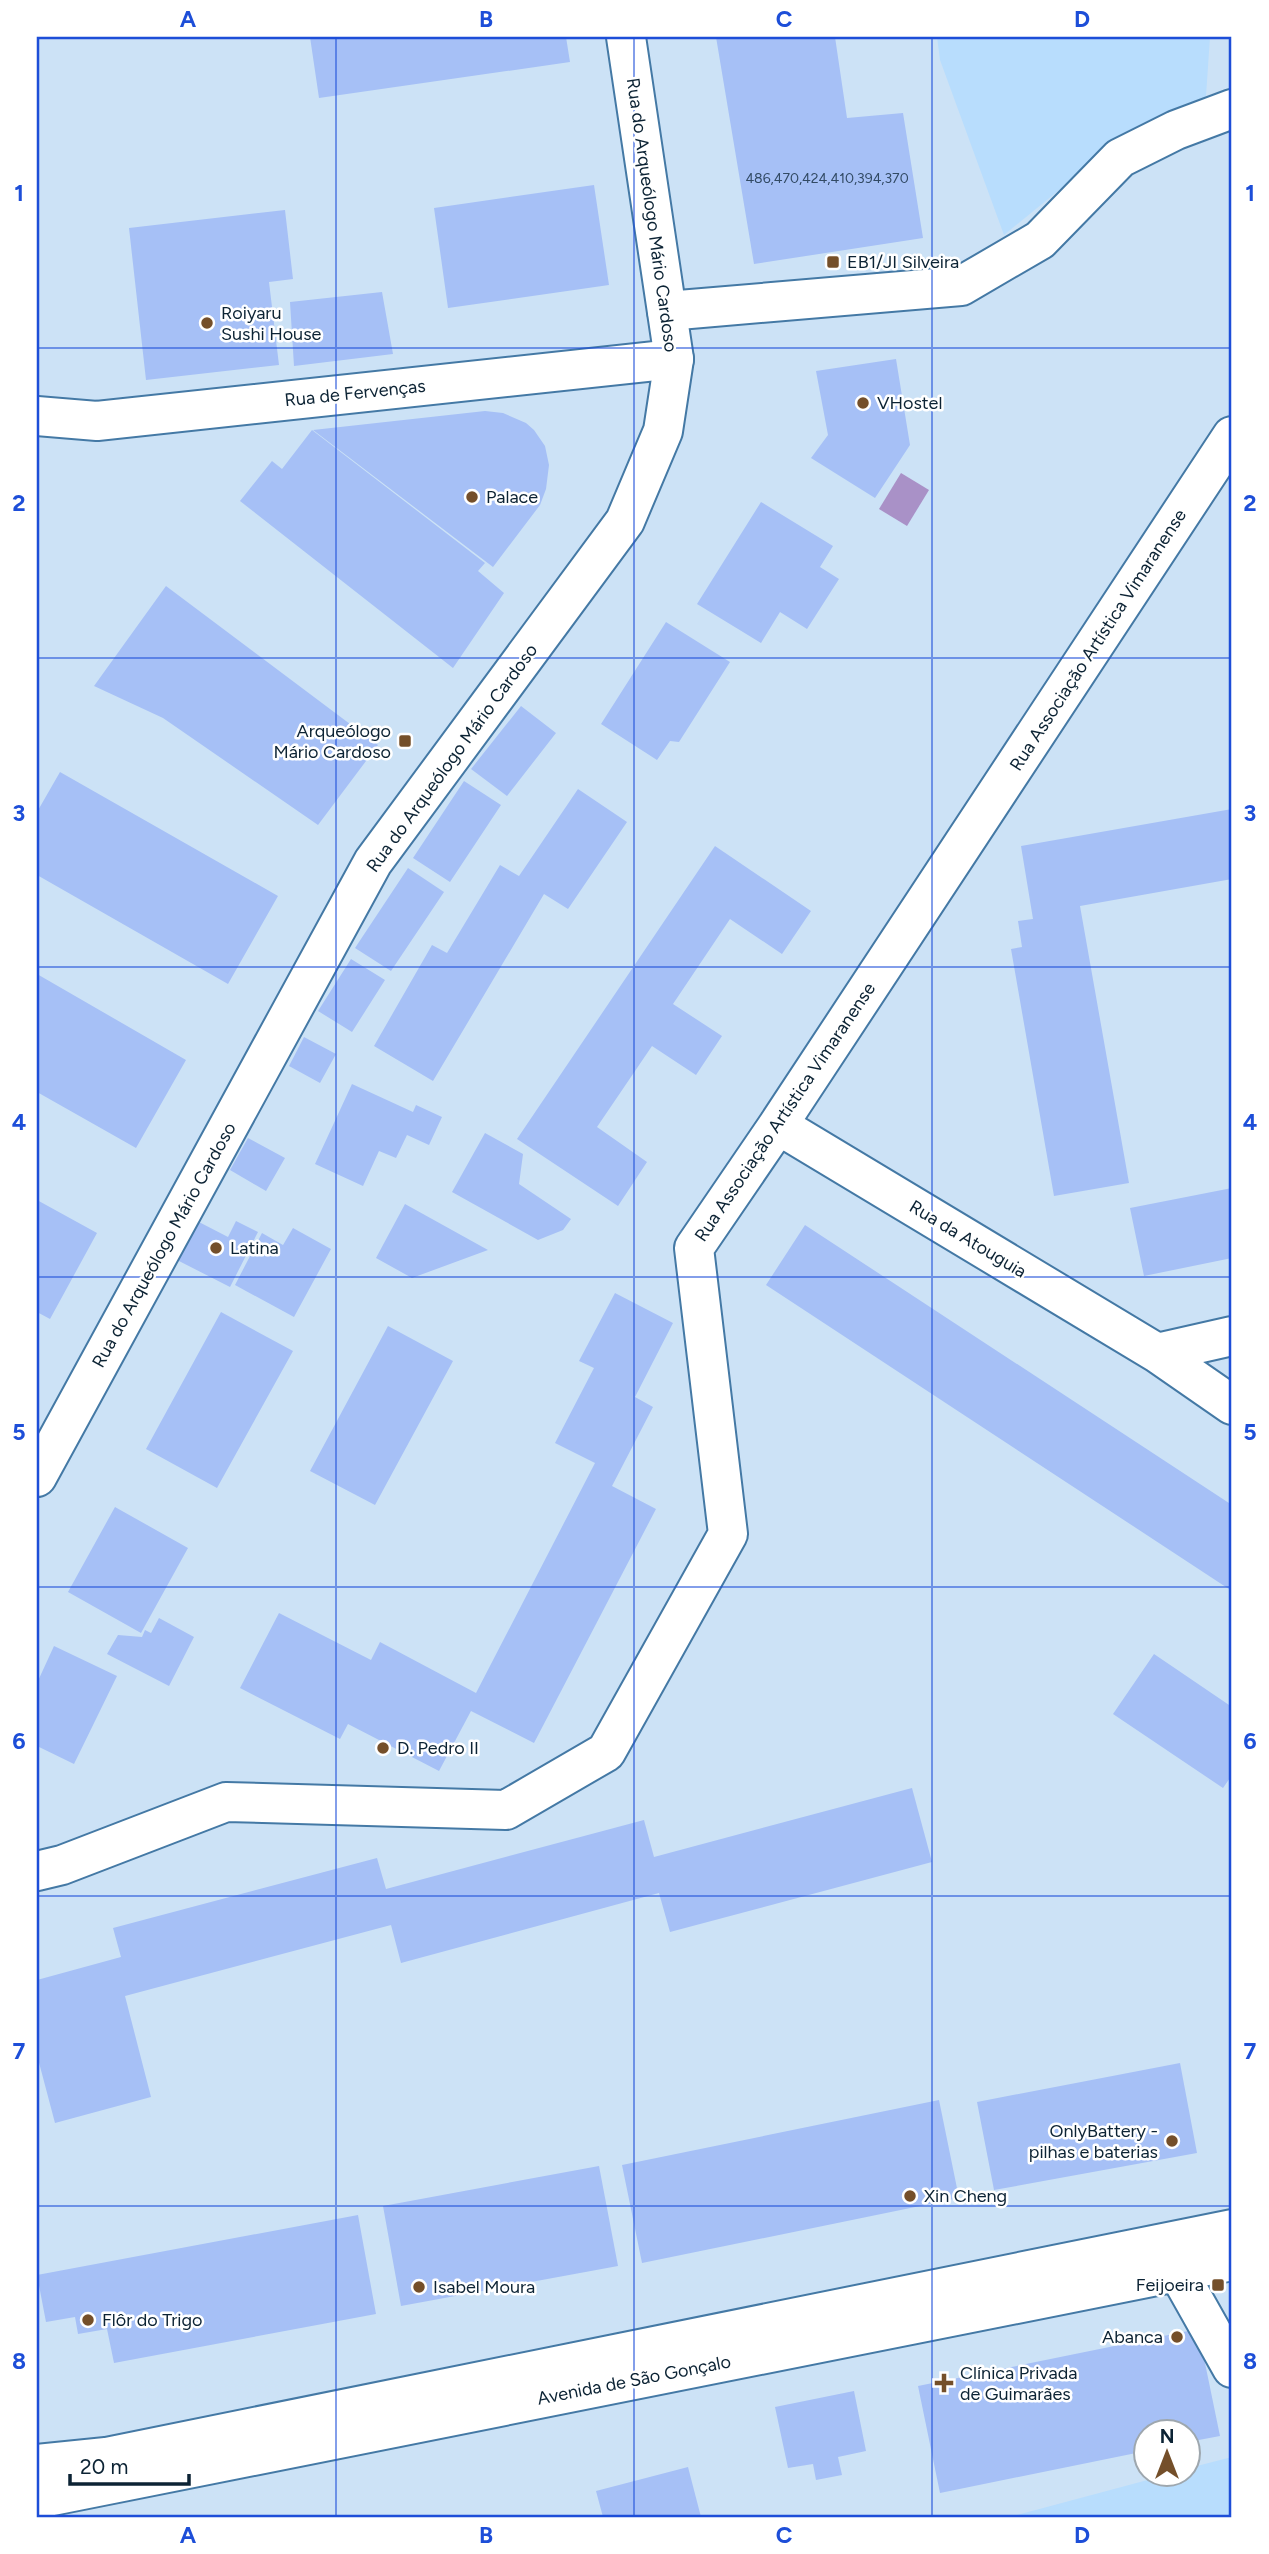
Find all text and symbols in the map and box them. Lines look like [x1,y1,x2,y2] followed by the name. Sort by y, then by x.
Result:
[180,5,197,33] text: A
[479,5,493,33] text: B
[776,5,793,33] text: C
[1074,5,1090,33] text: D
[622,76,682,354] street label: Rua do Arqueólogo Mário Cardoso
[745,170,909,187] house number: 486,470,424,410,394,370
[14,179,24,207] text: 1
[1245,179,1255,207] text: 1
[847,251,959,273] place label: EB1/JI Silveira
[825,254,841,270] marker: EB1/JI Silveira
[221,302,322,345] place label: Roiyaru Sushi House
[199,315,215,331] marker: Roiyaru Sushi House
[283,375,427,411] street label: Rua de Fervenças
[877,392,942,414] place label: VHostel
[855,395,871,411] marker: VHostel
[486,486,538,508] place label: Palace
[12,489,26,517] text: 2
[464,489,480,505] marker: Palace
[1243,489,1257,517] text: 2
[1005,505,1191,775] street label: Rua Associação Artística Vimaranense
[362,640,542,876] street label: Rua do Arqueólogo Mário Cardoso
[273,720,391,763] place label: Arqueólogo Mário Cardoso
[397,733,413,749] marker: Arqueólogo Mário Cardoso
[13,799,25,827] text: 3
[1244,799,1256,827] text: 3
[690,978,880,1246] street label: Rua Associação Artística Vimaranense
[12,1108,26,1136] text: 4
[1243,1108,1257,1136] text: 4
[87,1119,241,1371] street label: Rua do Arqueólogo Mário Cardoso
[906,1195,1030,1283] street label: Rua da Atouguia
[230,1237,279,1259] place label: Latina
[208,1240,224,1256] marker: Latina
[12,1418,26,1446] text: 5
[1243,1418,1257,1446] text: 5
[12,1727,26,1755] text: 6
[1243,1727,1257,1755] text: 6
[397,1737,479,1759] place label: D. Pedro II
[375,1740,391,1756] marker: D. Pedro II
[13,2037,26,2065] text: 7
[1244,2037,1257,2065] text: 7
[1029,2120,1158,2163] place label: OnlyBattery - pilhas e baterias
[1164,2133,1180,2149] marker: OnlyBattery - pilhas e baterias
[924,2185,1007,2207] place label: Xin Cheng
[902,2188,918,2204] marker: Xin Cheng
[1136,2274,1204,2296] place label: Feijoeira
[433,2276,535,2298] place label: Isabel Moura
[1210,2277,1226,2293] marker: Feijoeira
[411,2279,427,2295] marker: Isabel Moura
[102,2309,203,2331] place label: Flôr do Trigo
[80,2312,96,2328] marker: Flôr do Trigo
[1102,2326,1163,2348] place label: Abanca
[1169,2329,1185,2345] marker: Abanca
[12,2347,26,2375] text: 8
[1243,2347,1257,2375] text: 8
[535,2350,733,2410] street label: Avenida de São Gonçalo
[960,2362,1077,2405] place label: Clínica Privada de Guimarães
[934,2373,954,2393] marker: Clínica Privada de Guimarães
[1132,2418,1202,2488] north arrow
[1160,2425,1174,2448] text: N
[70,2442,189,2486] scale bar
[80,2454,128,2479] text: 20 m
[180,2521,197,2549] text: A
[479,2521,493,2549] text: B
[776,2521,793,2549] text: C
[1074,2521,1090,2549] text: D

